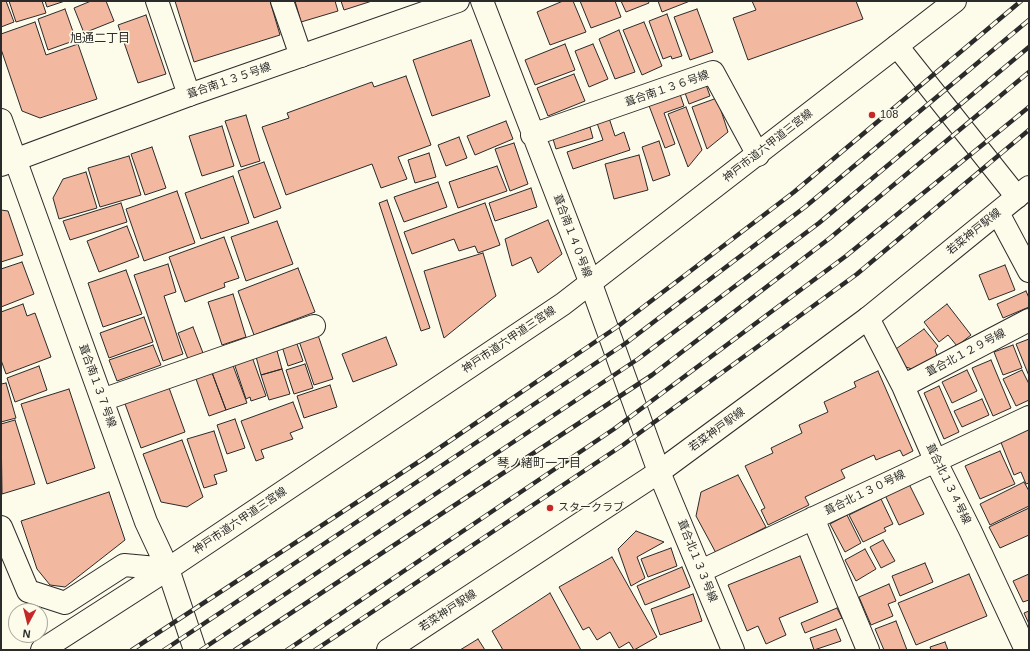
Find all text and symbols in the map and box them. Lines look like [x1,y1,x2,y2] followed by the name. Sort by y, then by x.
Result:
[70,32,130,46] district label: 旭通二丁目
[185,60,273,102] street label: 葺合南１３５号線
[623,68,711,110] street label: 葺合南１３６号線
[721,107,815,185] street label: 神戸市道六甲道三宮線
[880,108,898,122] place label: 108
[867,110,877,120] marker: 108
[550,193,594,279] street label: 葺合南１４０号線
[944,206,1004,258] street label: 若菜神戸駅線
[460,304,558,376] street label: 神戸市道六甲道三宮線
[924,327,1008,379] street label: 葺合北１２９号線
[76,342,118,430] street label: 葺合南１３７号線
[686,405,748,455] street label: 若菜神戸駅線
[923,442,973,526] street label: 葺合北１３４号線
[497,457,581,471] district label: 琴ノ緒町一丁目
[823,468,907,518] street label: 葺合北１３０号線
[191,485,289,557] street label: 神戸市道六甲道三宮線
[558,501,624,515] place label: スタークラブ
[545,503,555,513] marker: スタークラブ
[674,518,720,604] street label: 葺合北１３３号線
[417,587,479,635] street label: 若菜神戸駅線
[8,603,48,643] north arrow
[22,627,31,640] text: N

